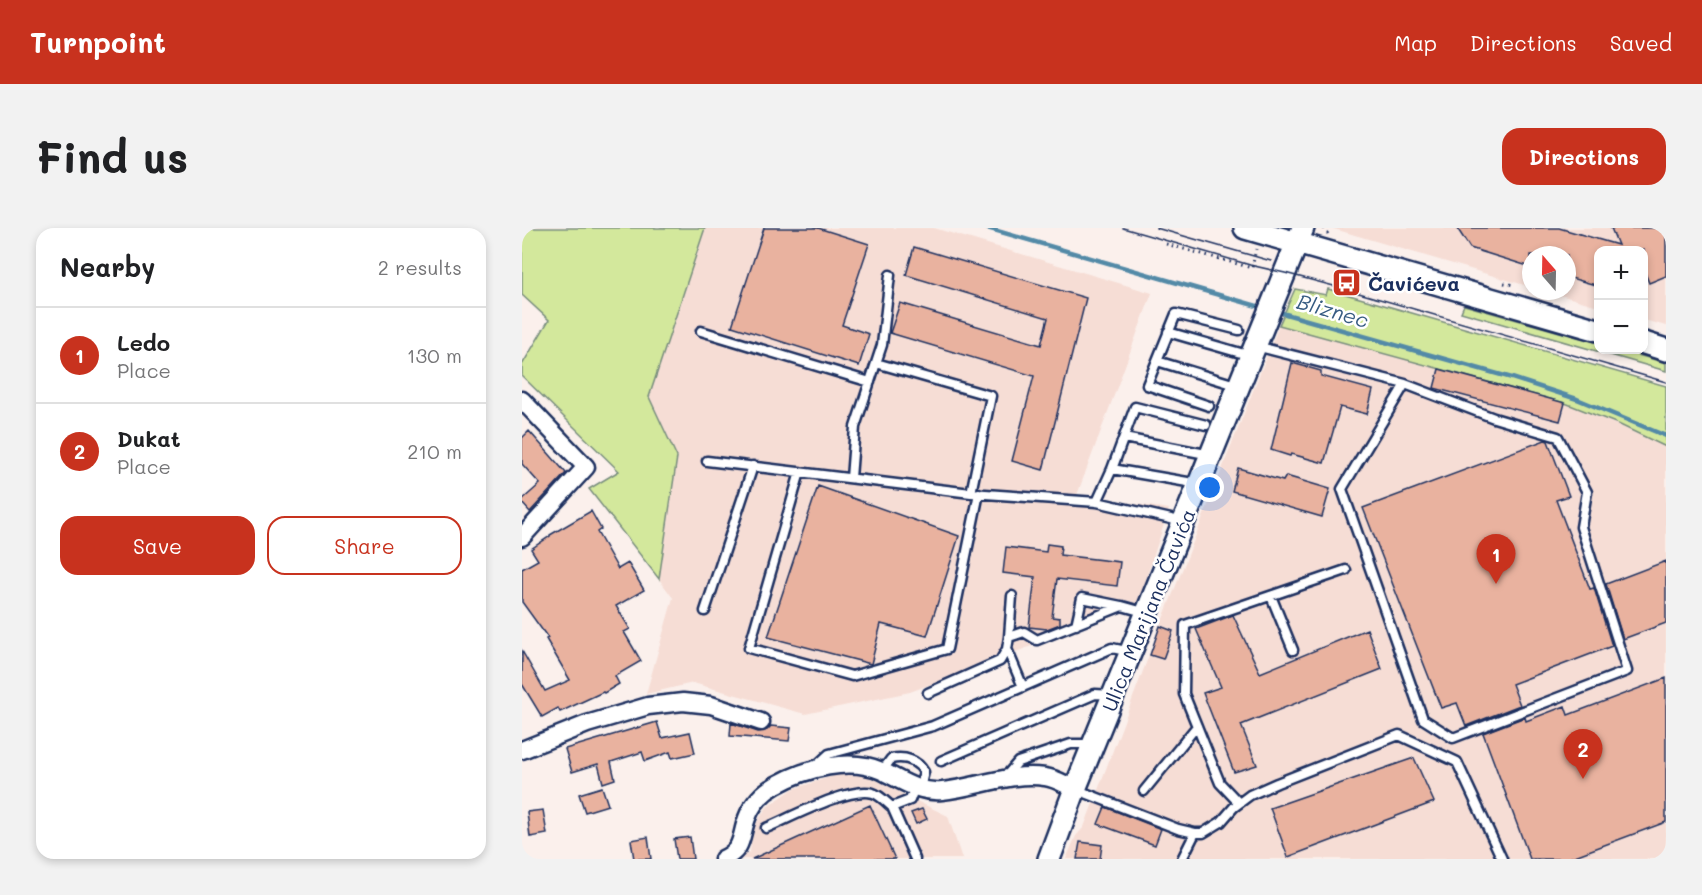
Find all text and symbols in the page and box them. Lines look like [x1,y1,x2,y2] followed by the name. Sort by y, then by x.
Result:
[30,24,166,60] text: Turnpoint
[1394,29,1437,56] text: Map
[1470,29,1577,56] text: Directions
[1610,29,1672,56] text: Saved
[1502,128,1666,185] button: Directions
[36,129,188,184] text: Find us
[1522,246,1576,300] north arrow
[1594,246,1648,354] map controls
[1594,246,1648,300] button: +
[60,250,155,284] text: Nearby
[378,254,462,280] text: 2 results
[1331,267,1363,299] bus stop icon: Čavićeva
[1368,270,1460,296] place label: Čavićeva
[1294,287,1372,333] water label: Bliznec
[1594,300,1648,354] button: −
[117,328,170,357] text: Ledo
[75,342,84,368] text: 1
[407,342,462,368] text: 130 m
[117,357,171,383] text: Place
[117,424,181,453] text: Dukat
[74,438,85,464] text: 2
[407,438,462,464] text: 210 m
[117,453,171,479] text: Place
[1195,473,1224,502] your location
[1095,505,1201,715] street label: Ulica Marijana Čavića
[60,516,255,575] button: Save
[267,516,462,575] button: Share
[1476,534,1516,584] pin: 1
[1564,730,1602,779] pin: 2

